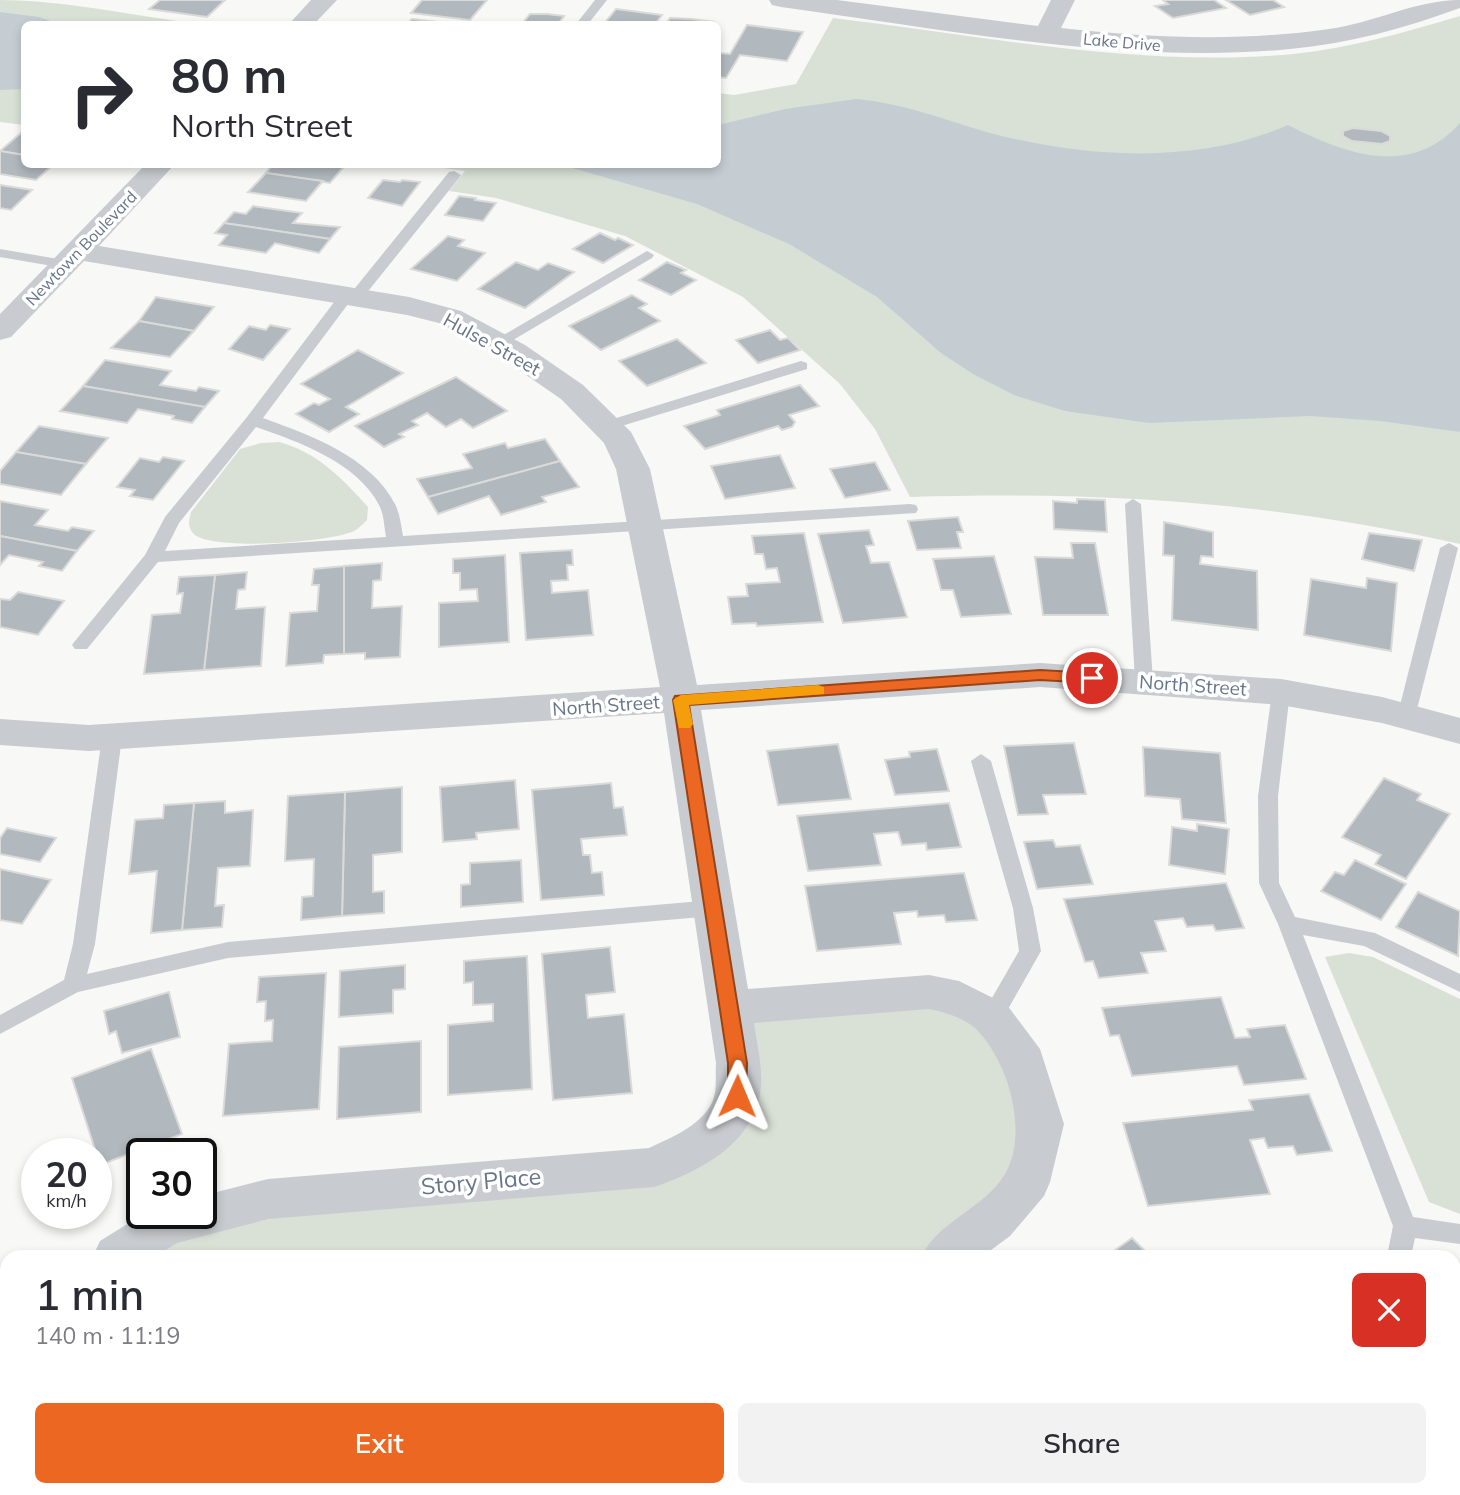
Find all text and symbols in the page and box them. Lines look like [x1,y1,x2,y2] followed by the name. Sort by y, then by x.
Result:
[1082,29,1162,55] street label: Lake Drive
[171,44,287,105] text: 80 m
[56,49,147,140] icon: right
[171,105,352,145] text: North Street
[21,187,141,309] street label: Newtown Boulevard
[439,307,545,381] street label: Hulse Street
[1062,648,1122,708] pin
[1073,659,1111,697] icon: arrive
[1138,669,1248,701] street label: North Street
[551,689,661,721] street label: North Street
[700,1059,774,1133] position arrow
[126,1138,217,1229] speed limit sign: 30
[45,1152,88,1196] text: 20
[420,1161,542,1201] street label: Story Place
[46,1189,87,1212] text: km/h
[35,1268,144,1321] text: 1 min
[1352,1273,1426,1347] button: close
[35,1321,180,1350] text: 140 m · 11:19
[35,1403,724,1483] button: Exit
[738,1403,1426,1483] button: Share

